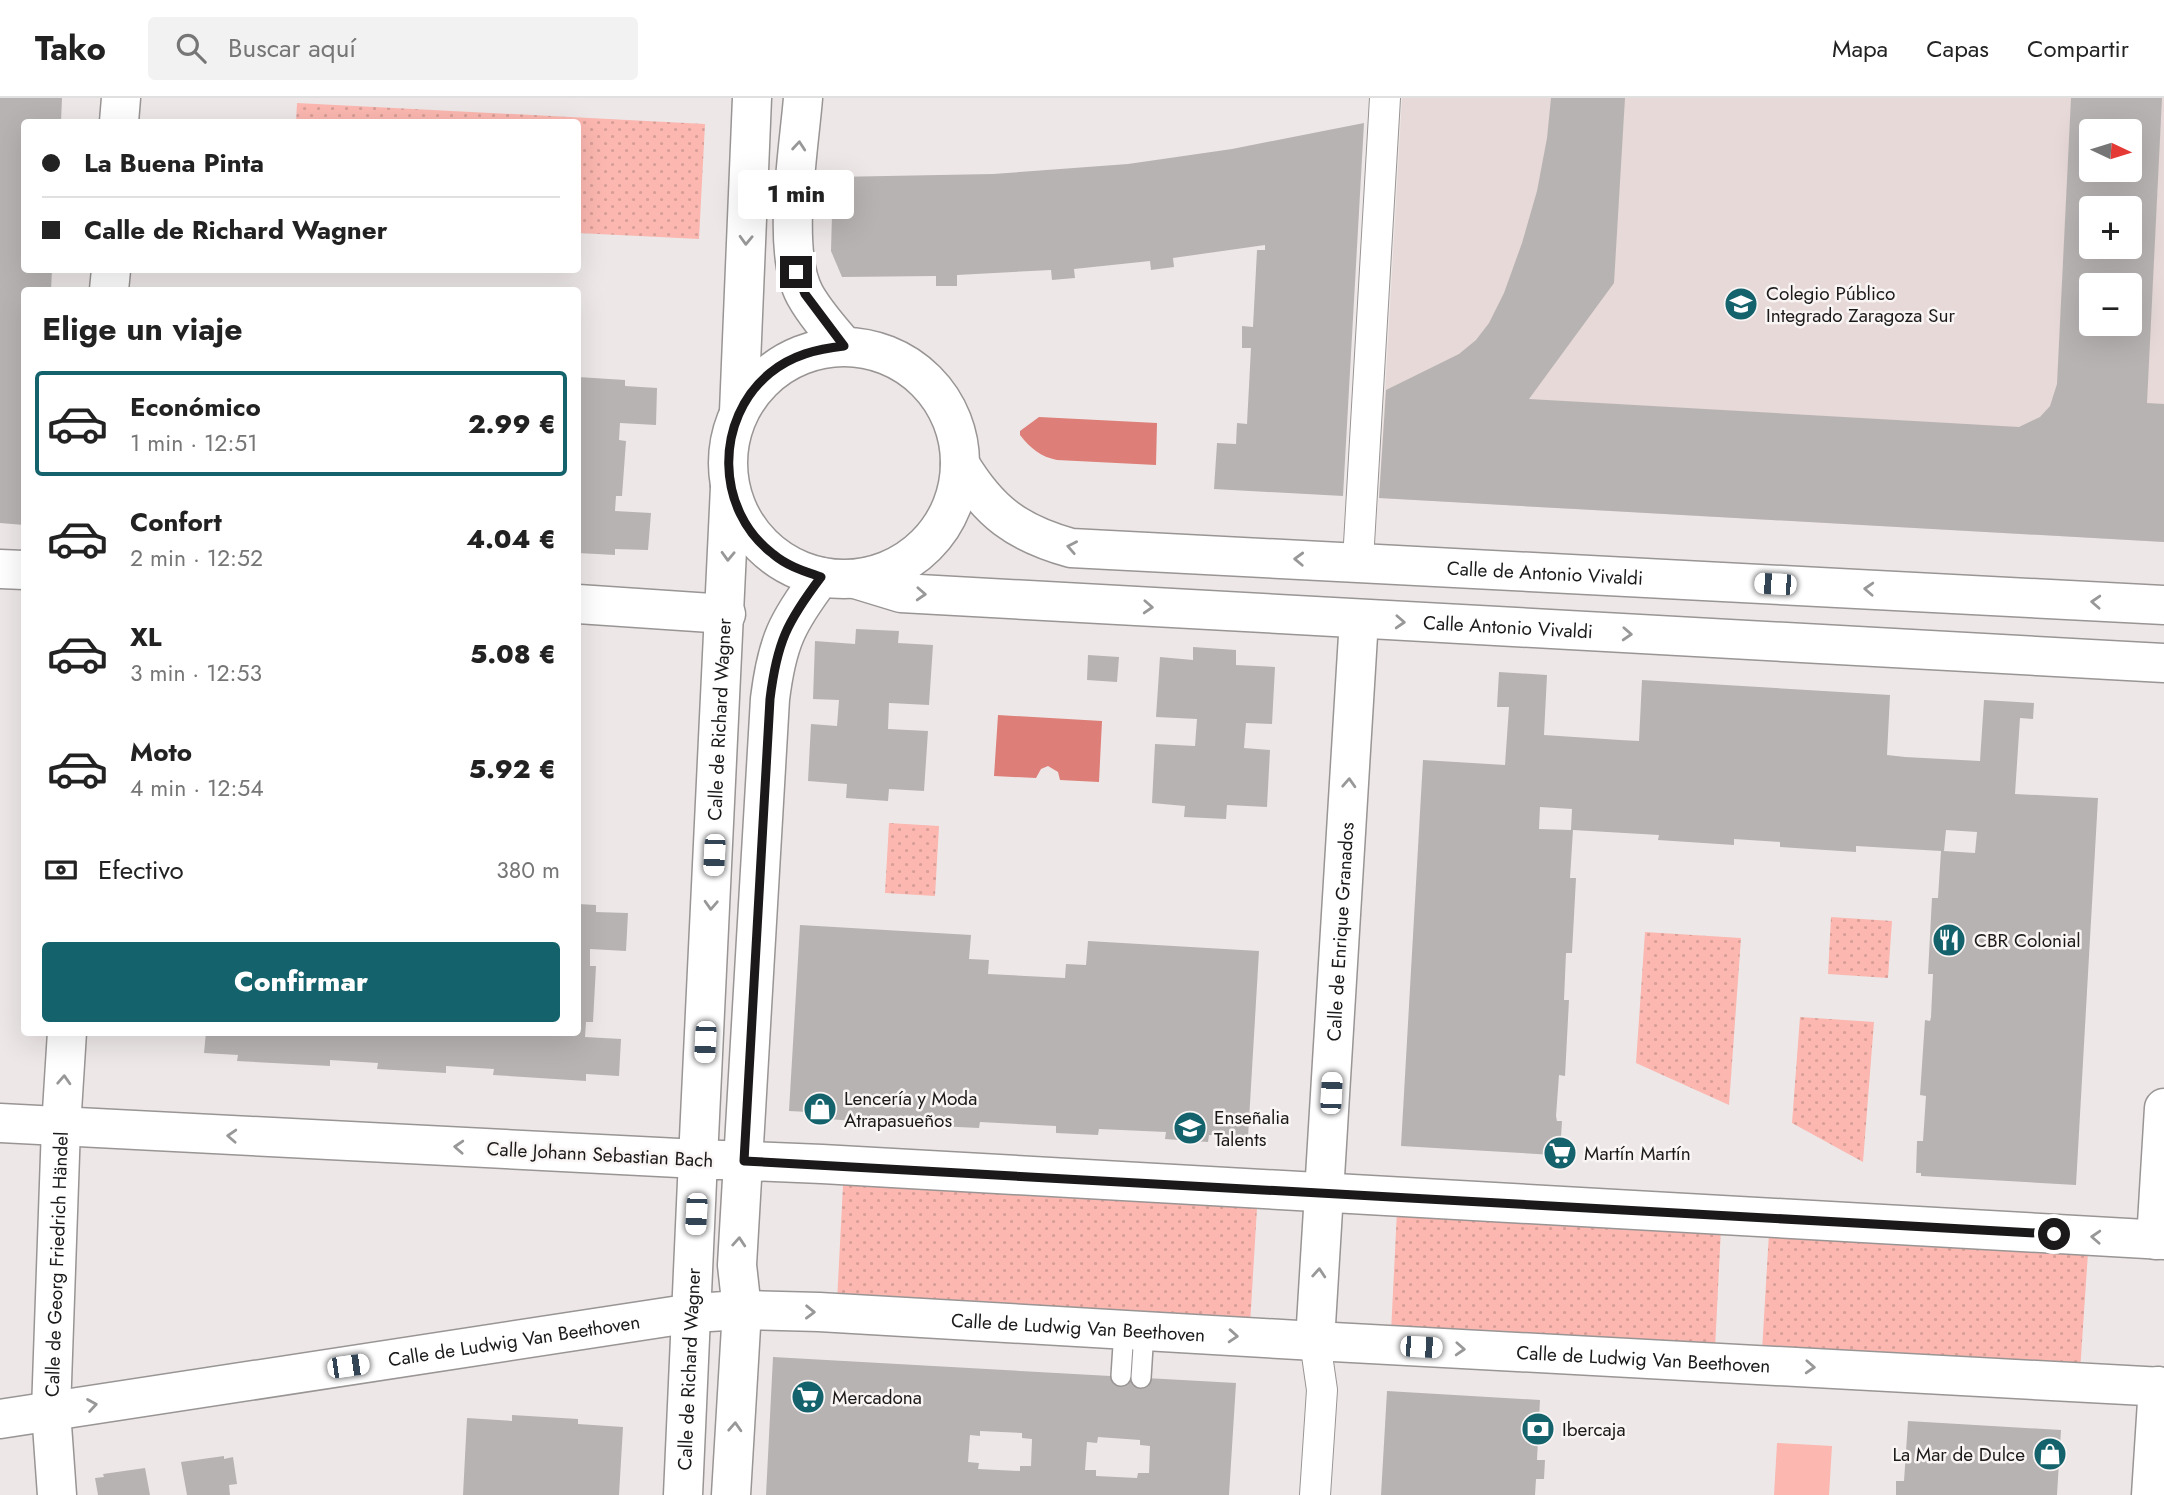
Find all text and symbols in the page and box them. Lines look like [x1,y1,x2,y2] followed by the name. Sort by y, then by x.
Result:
[148,17,638,80] search box
[35,25,106,72] text: Tako
[172,29,210,67] icon: search
[228,29,356,67] text: Buscar aquí
[1832,31,1888,66] text: Mapa
[1926,31,1989,66] text: Capas
[2027,31,2129,66] text: Compartir
[2079,119,2142,182] north arrow
[2079,119,2142,336] map controls
[791,140,806,151] one-way arrow
[84,144,264,182] text: La Buena Pinta
[738,170,854,220] callout: 1 min
[767,177,825,211] text: 1 min
[2079,196,2142,259] button: +
[84,211,387,249] text: Calle de Richard Wagner
[738,234,753,245] one-way arrow
[780,256,812,288] route end
[2079,273,2142,336] button: −
[1766,280,1955,329] place label: Colegio Público Integrado Zaragoza Sur
[1722,285,1760,323] school or university icon: Colegio Público Integrado Zaragoza Sur
[42,306,243,352] text: Elige un viaje
[130,388,261,426] text: Económico
[46,392,109,455] icon: car
[468,405,556,443] text: 2.99 €
[130,426,258,460] text: 1 min · 12:51
[130,503,222,541] text: Confort
[46,507,109,570] icon: car
[466,520,556,558] text: 4.04 €
[130,541,263,575] text: 2 min · 12:52
[1066,541,1078,556] one-way arrow
[721,550,736,561] one-way arrow
[1293,552,1304,567] one-way arrow
[1446,555,1644,592] street label: Calle de Antonio Vivaldi
[1754,572,1797,596] car
[1863,582,1874,597] one-way arrow
[916,587,927,602] one-way arrow
[2090,594,2101,609] one-way arrow
[1143,600,1154,615] one-way arrow
[1422,609,1594,645] street label: Calle Antonio Vivaldi
[1395,614,1406,629] one-way arrow
[701,617,738,821] street label: Calle de Richard Wagner
[130,618,162,656] text: XL
[46,622,109,685] icon: car
[1622,626,1633,641] one-way arrow
[470,635,556,673] text: 5.08 €
[130,656,262,690] text: 3 min · 12:53
[130,733,192,771] text: Moto
[46,737,109,800] icon: car
[469,750,556,788] text: 5.92 €
[130,771,264,805] text: 4 min · 12:54
[1341,777,1356,788] one-way arrow
[1320,821,1361,1042] street label: Calle de Enrique Granados
[703,833,726,877] car
[42,851,80,889] icon: cash
[98,851,184,889] text: Efectivo
[496,853,560,887] text: 380 m
[704,900,719,911] one-way arrow
[1930,921,1968,959] restaurant icon: CBR Colonial
[1974,927,2081,954] place label: CBR Colonial
[42,942,560,1022] button: Confirmar
[694,1020,717,1064] car
[1320,1071,1343,1115] car
[57,1074,72,1085] one-way arrow
[844,1085,977,1134] place label: Lencería y Moda Atrapasueños
[801,1090,839,1128] shop icon: Lencería y Moda Atrapasueños
[1214,1104,1289,1153] place label: Enseñalia Talents
[1171,1109,1209,1147] school or university icon: Enseñalia Talents
[226,1128,237,1143] one-way arrow
[38,1131,75,1398] street label: Calle de Georg Friedrich Händel
[1541,1134,1579,1172] supermarket icon: Martín Martín
[486,1135,714,1174] street label: Calle Johann Sebastian Bach
[453,1140,464,1155] one-way arrow
[1584,1140,1691,1167] place label: Martín Martín
[685,1192,708,1236] car
[2038,1218,2070,1250] route start
[2090,1229,2101,1244] one-way arrow
[731,1236,746,1247] one-way arrow
[671,1267,707,1471] street label: Calle de Richard Wagner
[1312,1267,1327,1278] one-way arrow
[805,1304,816,1319] one-way arrow
[950,1307,1206,1349] street label: Calle de Ludwig Van Beethoven
[386,1308,642,1373] street label: Calle de Ludwig Van Beethoven
[1228,1329,1239,1344] one-way arrow
[1400,1335,1443,1359] car
[1516,1339,1771,1380] street label: Calle de Ludwig Van Beethoven
[1455,1341,1466,1356] one-way arrow
[326,1353,371,1379] car
[1804,1360,1815,1375] one-way arrow
[789,1378,827,1416] supermarket icon: Mercadona
[832,1384,922,1411] place label: Mercadona
[86,1398,98,1413] one-way arrow
[1519,1410,1557,1448] bank icon: Ibercaja
[1562,1416,1626,1443] place label: Ibercaja
[728,1421,743,1432] one-way arrow
[2031,1435,2069,1473] shop icon: La Mar de Dulce
[1892,1441,2025,1468] place label: La Mar de Dulce

